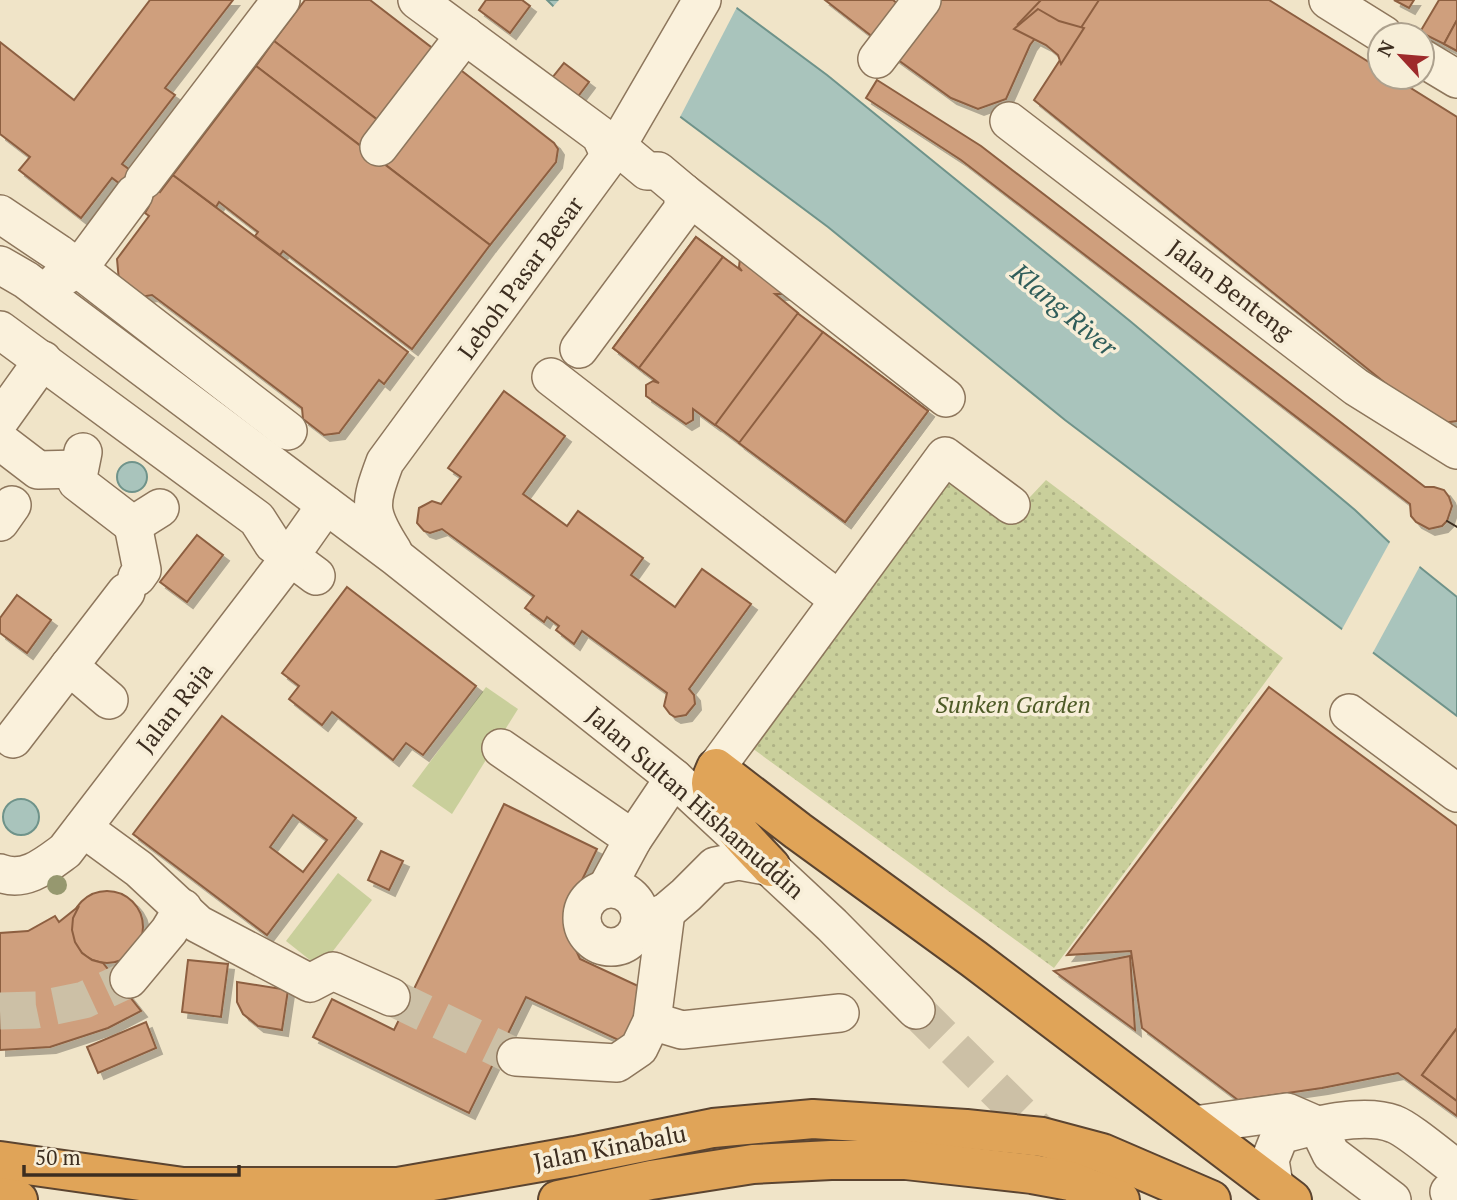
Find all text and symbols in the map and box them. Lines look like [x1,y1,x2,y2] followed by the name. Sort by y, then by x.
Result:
[1366,21,1436,91] north arrow
[1371,36,1400,60] text: N
[450,189,591,365] street label: Leboh Pasar Besar
[1162,232,1300,347] street label: Jalan Benteng
[1004,255,1125,364] water label: Klang River
[129,656,220,759] street label: Jalan Raja
[935,688,1091,720] park label: Sunken Garden
[580,699,811,906] street label: Jalan Sultan Hishamuddin
[531,1116,689,1178] street label: Jalan Kinabalu
[24,1134,240,1178] scale bar
[35,1143,81,1171] text: 50 m

